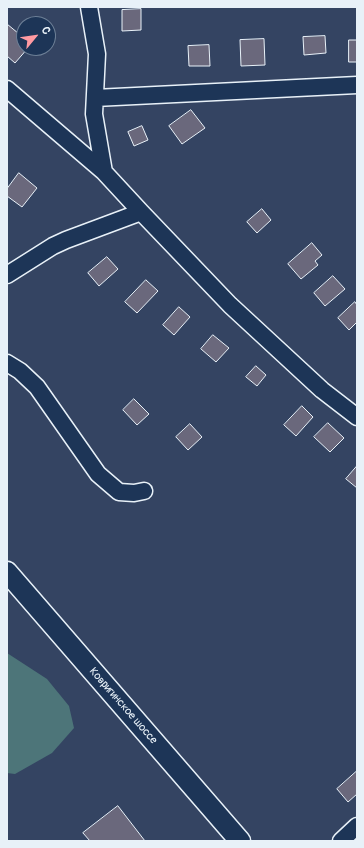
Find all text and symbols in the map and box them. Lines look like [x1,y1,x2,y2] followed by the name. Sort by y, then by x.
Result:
[16,16,56,56] north arrow
[39,24,53,37] text: С
[86,665,160,747] street label: Ковригинское шоссе

